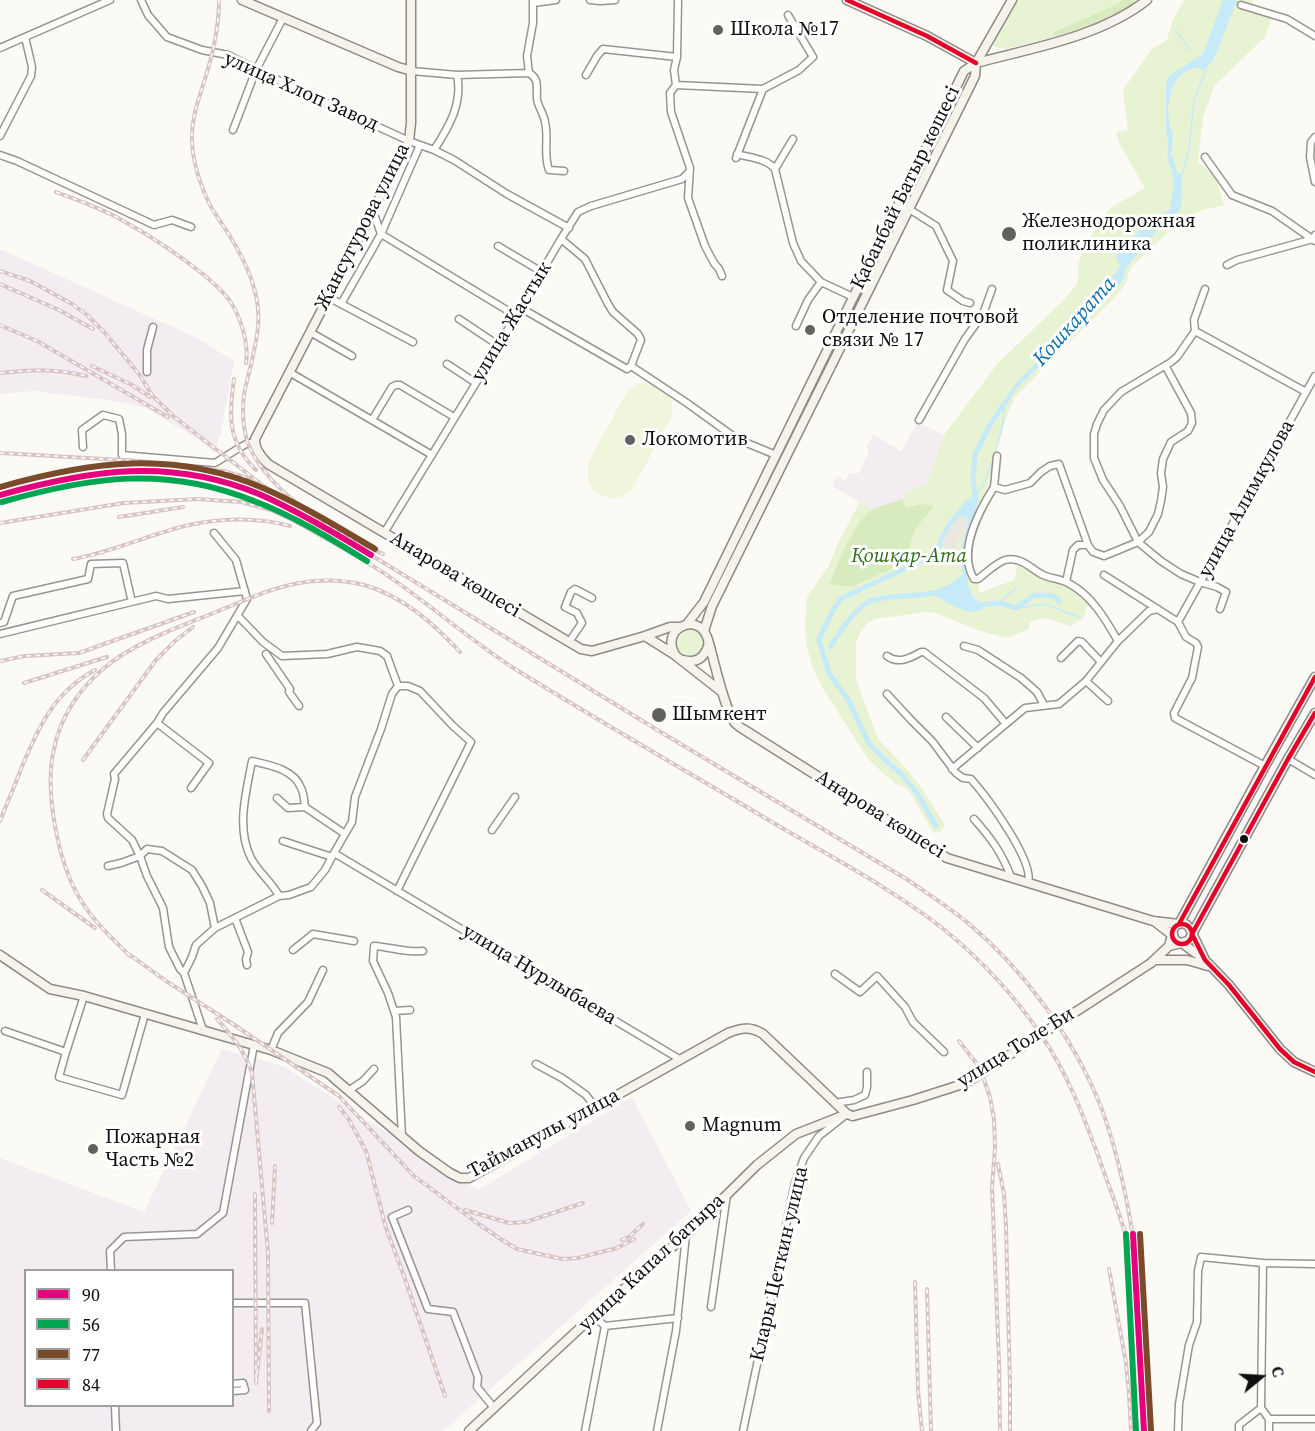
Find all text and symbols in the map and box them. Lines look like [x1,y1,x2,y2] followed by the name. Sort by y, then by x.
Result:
[730,18,839,42] place label: Школа №17
[711,23,725,37] marker: Школа №17
[220,47,382,137] street label: улица Хлоп Завод
[846,82,966,294] street label: Қабанбай Батыр көшесі
[310,139,416,315] street label: Жансугурова улица
[1022,210,1196,257] place label: Железнодорожная поликлиника
[1000,225,1018,243] marker: Железнодорожная поликлиника
[467,258,557,386] street label: улица Жастык
[1028,272,1122,372] water label: Кошкарата
[822,306,1019,353] place label: Отделение почтовой связи № 17
[803,323,817,337] marker: Отделение почтовой связи № 17
[1194,416,1300,582] street label: улица Алимкулова
[642,428,747,452] place label: Локомотив
[623,433,637,447] marker: Локомотив
[385,527,525,623] street label: Анарова көшесі
[851,545,967,569] park label: Қошқар-Ата
[672,703,767,727] place label: Шымкент
[650,706,668,724] marker: Шымкент
[811,766,949,864] street label: Анарова көшесі
[1238,833,1250,845] unlabelled marker
[458,919,620,1031] street label: улица Нурлыбаева
[953,1002,1079,1094] street label: улица Толе Би
[464,1084,624,1184] street label: Тайманулы улица
[702,1114,782,1138] place label: Magnum
[683,1119,697,1133] marker: Magnum
[105,1126,200,1173] place label: Пожарная Часть №2
[86,1142,100,1156] marker: Пожарная Часть №2
[746,1164,814,1364] street label: Клары Цеткин улица
[574,1189,730,1337] street label: улица Капал батыра
[24,1269,234,1407] legend
[82,1282,100,1307] text: 90
[82,1312,100,1337] text: 56
[82,1342,100,1367] text: 77
[1231,1347,1291,1407] north arrow
[1266,1363,1290,1380] text: С
[82,1372,100,1397] text: 84

